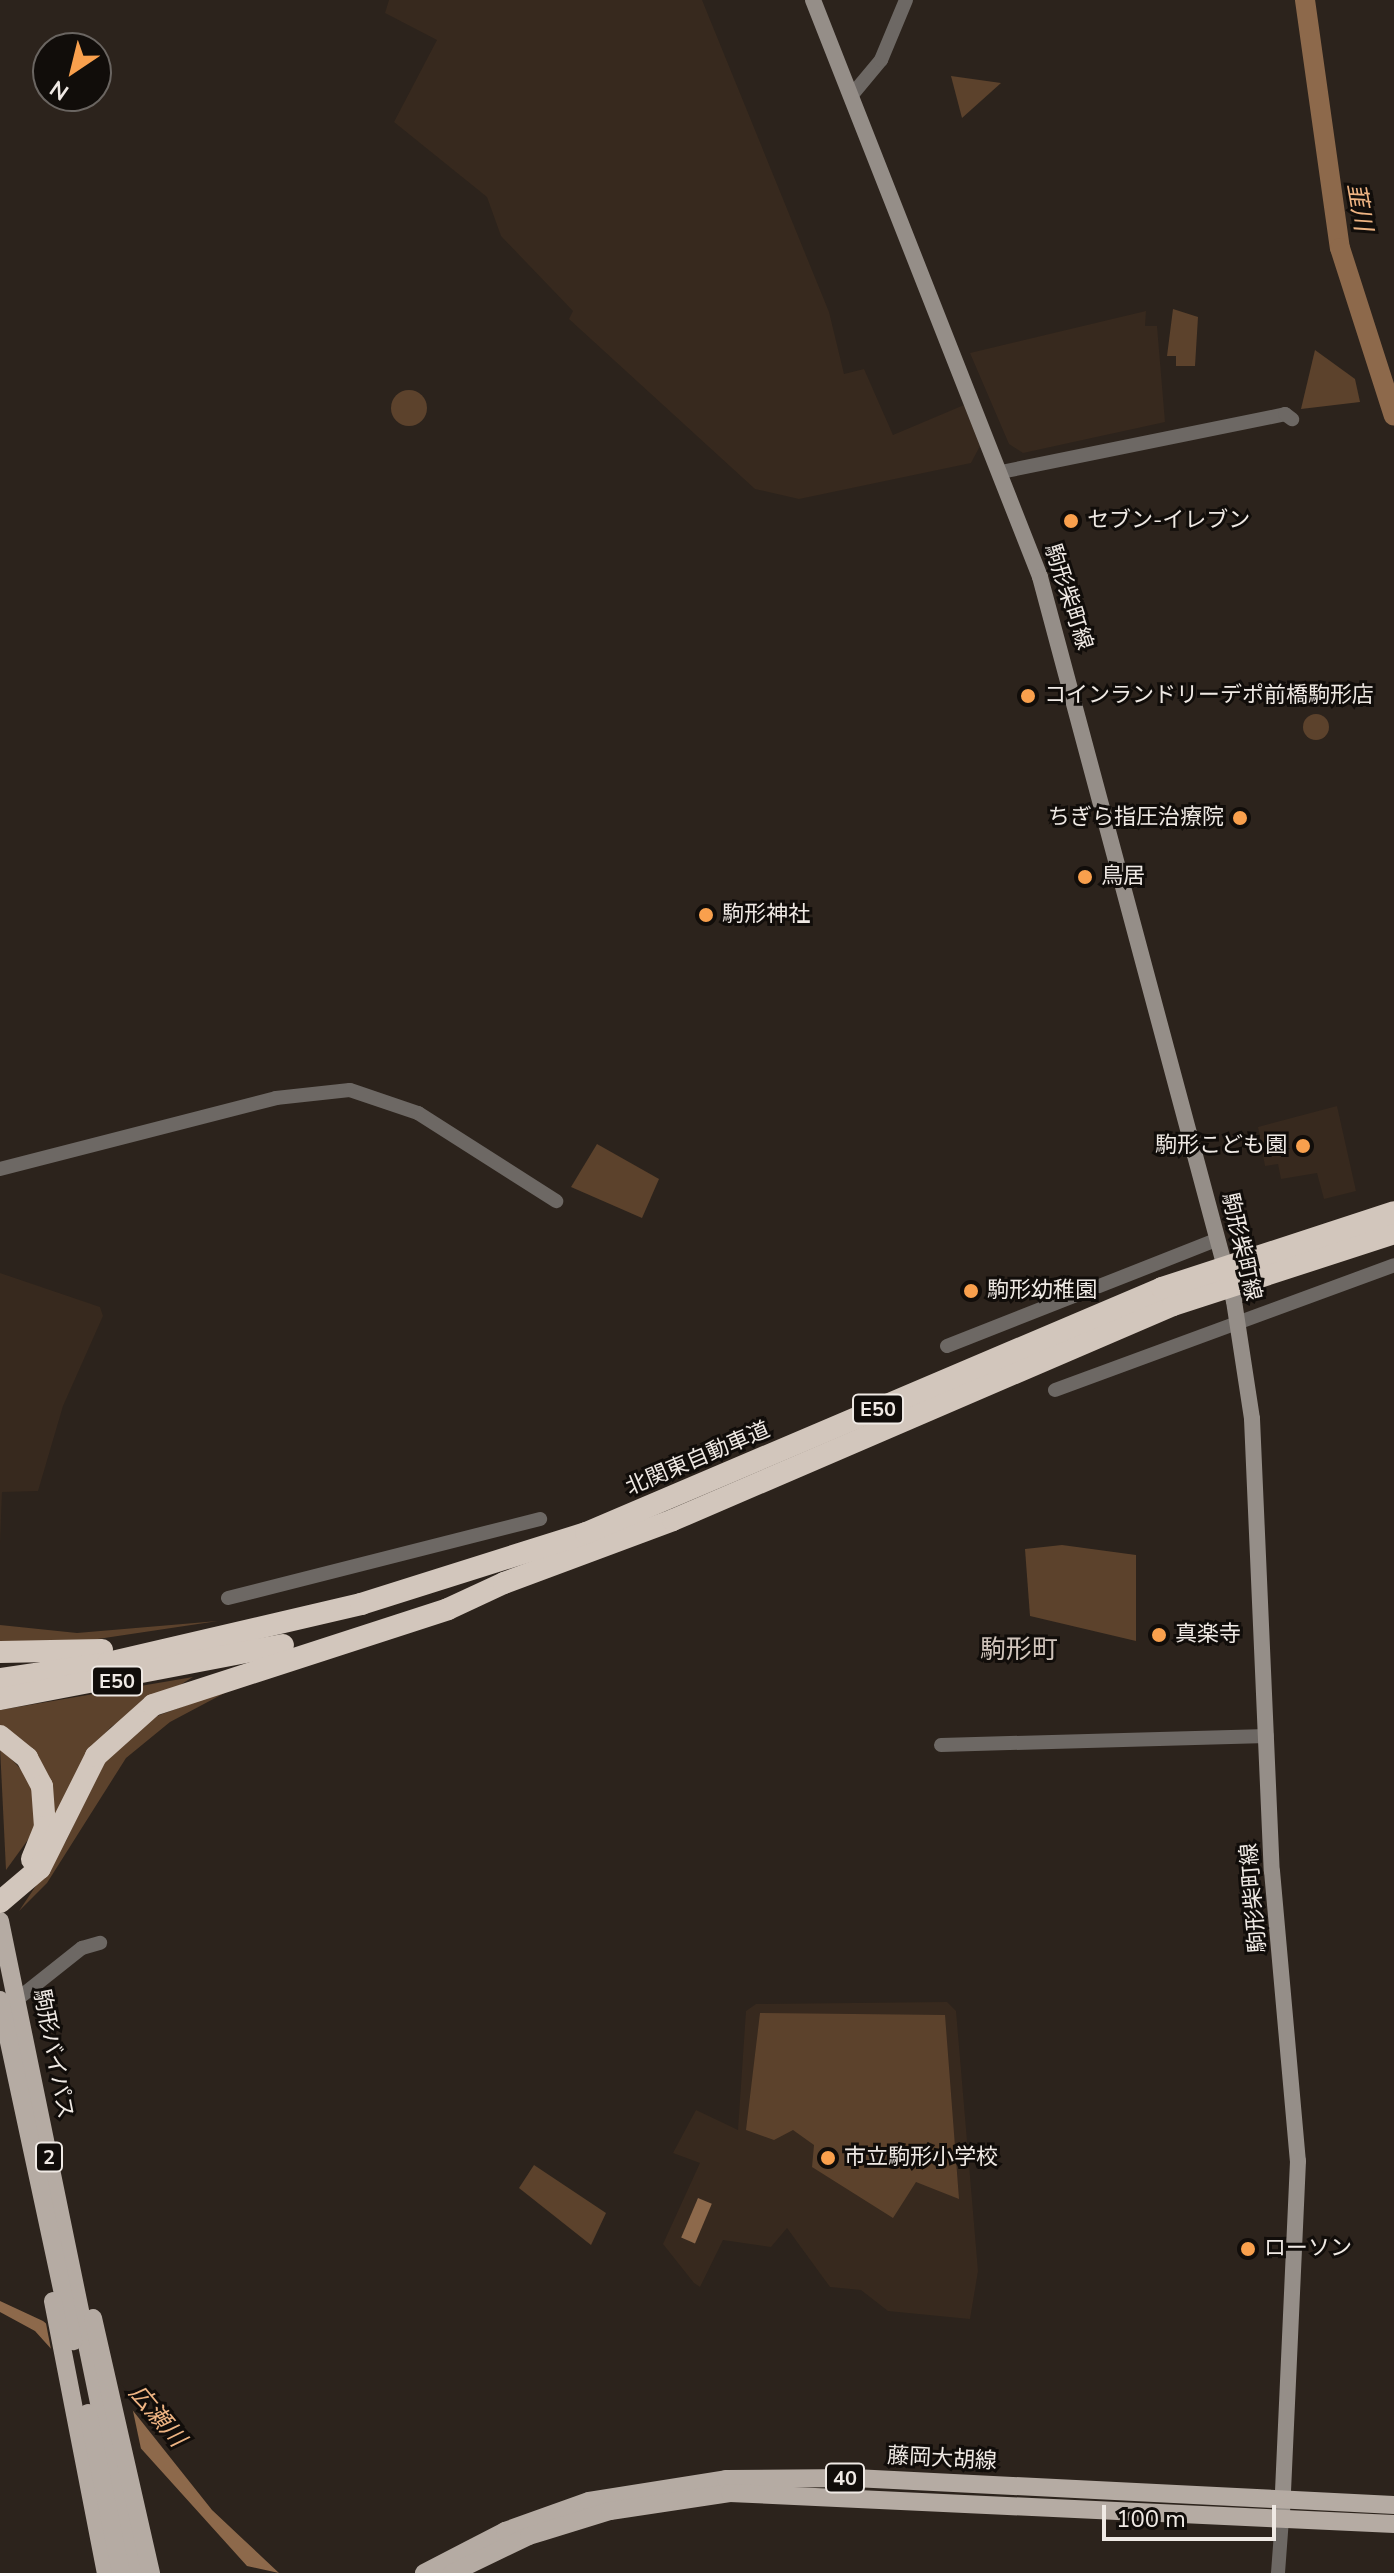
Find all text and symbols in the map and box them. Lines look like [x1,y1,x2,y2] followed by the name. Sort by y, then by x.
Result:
[32,32,112,112] north arrow
[44,73,75,107] text: N
[1341,181,1377,233] water label: 韮川
[1087,508,1250,534] place label: セブン-イレブン
[1062,512,1080,530] marker: セブン-イレブン
[1038,541,1098,653] street label: 駒形柴町線
[1044,683,1374,709] place label: コインランドリーデポ前橋駒形店
[1019,687,1037,705] marker: コインランドリーデポ前橋駒形店
[1048,805,1224,831] place label: ちぎら指圧治療院
[1231,809,1249,827] marker: ちぎら指圧治療院
[1101,864,1145,890] place label: 鳥居
[1076,868,1094,886] marker: 鳥居
[722,902,810,928] place label: 駒形神社
[697,906,715,924] marker: 駒形神社
[1155,1133,1287,1159] place label: 駒形こども園
[1294,1137,1312,1155] marker: 駒形こども園
[1216,1190,1266,1304] street label: 駒形柴町線
[987,1278,1097,1304] place label: 駒形幼稚園
[962,1282,980,1300] marker: 駒形幼稚園
[852,1393,904,1425] road number: E50
[622,1417,774,1501] street label: 北関東自動車道
[1175,1622,1241,1648] place label: 真楽寺
[1150,1626,1168,1644] marker: 真楽寺
[980,1634,1058,1666] district label: 駒形町
[91,1665,143,1697] road number: E50
[1236,1842,1272,1954] street label: 駒形柴町線
[27,1987,79,2121] street label: 駒形バイパス
[35,2141,63,2173] road number: 2
[844,2145,998,2171] place label: 市立駒形小学校
[819,2149,837,2167] marker: 市立駒形小学校
[1264,2236,1352,2262] place label: ローソン
[1239,2240,1257,2258] marker: ローソン
[123,2379,191,2453] water label: 広瀬川
[886,2443,998,2475] street label: 藤岡大胡線
[825,2462,865,2494] road number: 40
[1106,2489,1280,2539] scale bar
[1116,2503,1186,2535] text: 100 m

